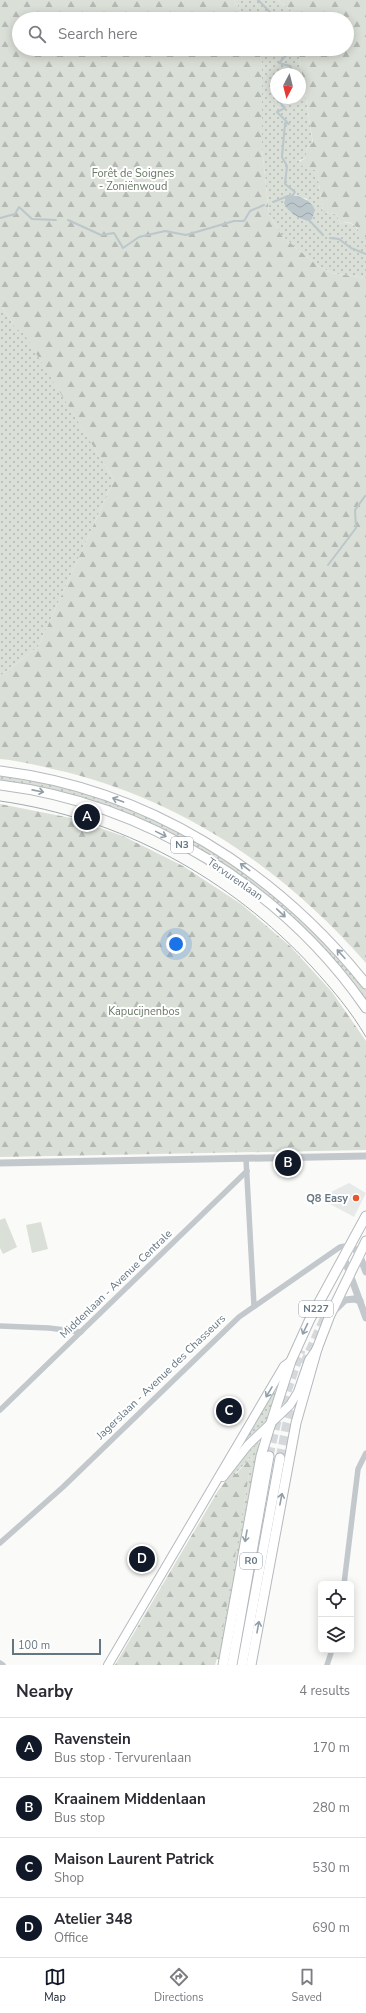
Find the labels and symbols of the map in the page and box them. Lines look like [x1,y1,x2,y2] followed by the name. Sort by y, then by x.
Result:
[270,68,306,104] north arrow
[92,166,174,194] park label: Forêt de Soignes - Zoniënwoud
[32,788,45,796] one-way arrow
[112,796,124,804] one-way arrow
[74,802,100,832] pin: A
[155,831,167,838] one-way arrow
[171,837,193,853] road number: N3
[204,854,266,904] street label: Tervurenlaan
[240,863,251,871] one-way arrow
[275,908,285,917] one-way arrow
[166,934,186,954] your location
[337,949,346,959] one-way arrow
[108,1004,180,1019] park label: Kapucijnenbos
[275,1148,301,1178] pin: B
[306,1191,348,1206] place label: Q8 Easy
[351,1193,361,1203] marker: Q8 Easy
[57,1226,175,1342] street label: Middenlaan - Avenue Centrale
[299,1301,333,1317] road number: N227
[94,1312,228,1442] street label: Jagerslaan - Avenue des Chasseurs
[301,1323,308,1335] one-way arrow
[265,1386,273,1397] one-way arrow
[216,1396,242,1426] pin: C
[277,1493,285,1506] one-way arrow
[242,1529,250,1542] one-way arrow
[129,1544,155,1574] pin: D
[240,1553,262,1569] road number: R0
[254,1621,262,1634] one-way arrow
[12,1637,101,1656] scale bar

